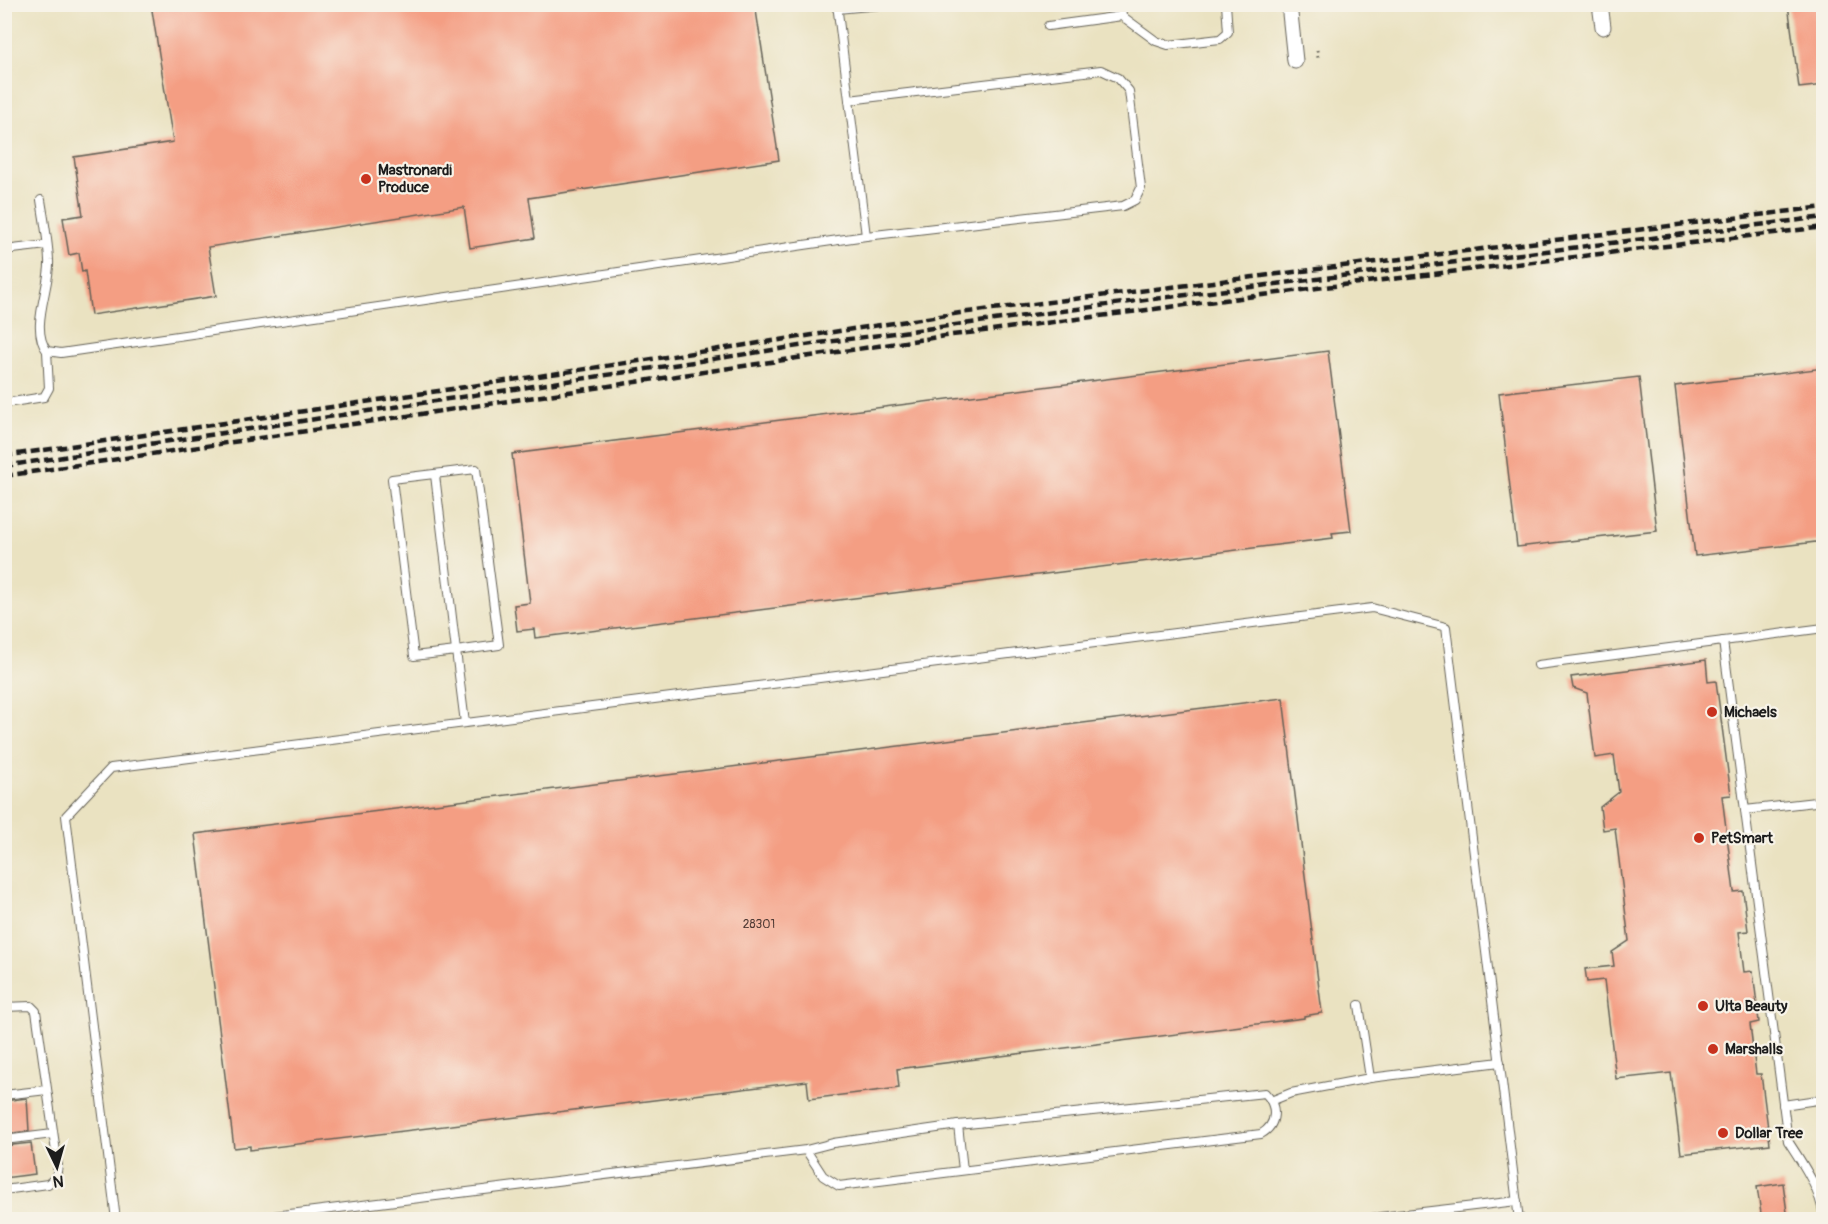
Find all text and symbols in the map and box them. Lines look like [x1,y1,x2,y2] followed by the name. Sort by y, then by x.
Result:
[378,161,452,197] place label: Mastronardi Produce
[359,172,373,186] marker: Mastronardi Produce
[1724,703,1777,722] place label: Michaels
[1705,705,1719,719] marker: Michaels
[1711,829,1774,848] place label: PetSmart
[1692,831,1706,845] marker: PetSmart
[743,917,775,932] house number: 28301
[1715,997,1788,1016] place label: Ulta Beauty
[1696,999,1710,1013] marker: Ulta Beauty
[1725,1040,1783,1059] place label: Marshalls
[1706,1042,1720,1056] marker: Marshalls
[1735,1124,1804,1143] place label: Dollar Tree
[1716,1126,1730,1140] marker: Dollar Tree
[27,1137,87,1197] north arrow
[52,1171,64,1191] text: N

